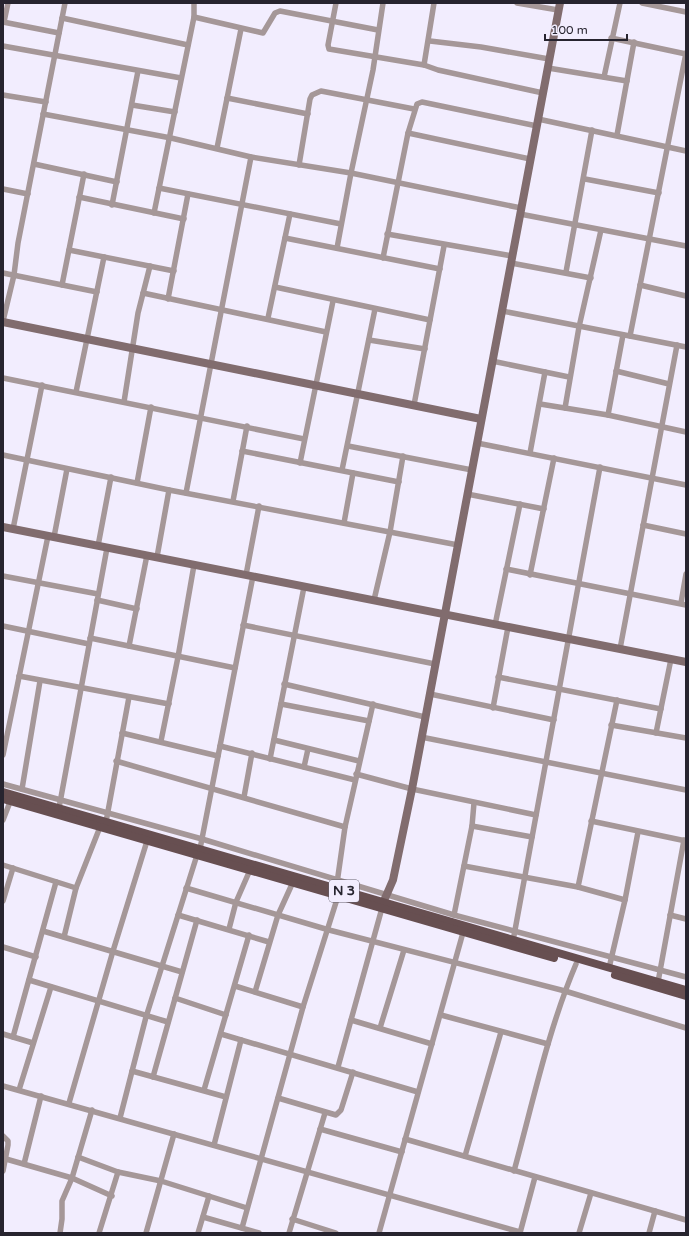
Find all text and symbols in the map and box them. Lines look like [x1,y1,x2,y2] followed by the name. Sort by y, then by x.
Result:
[545,16,627,42] scale bar
[551,23,588,37] text: 100 m
[329,880,359,902] road number: N 3

